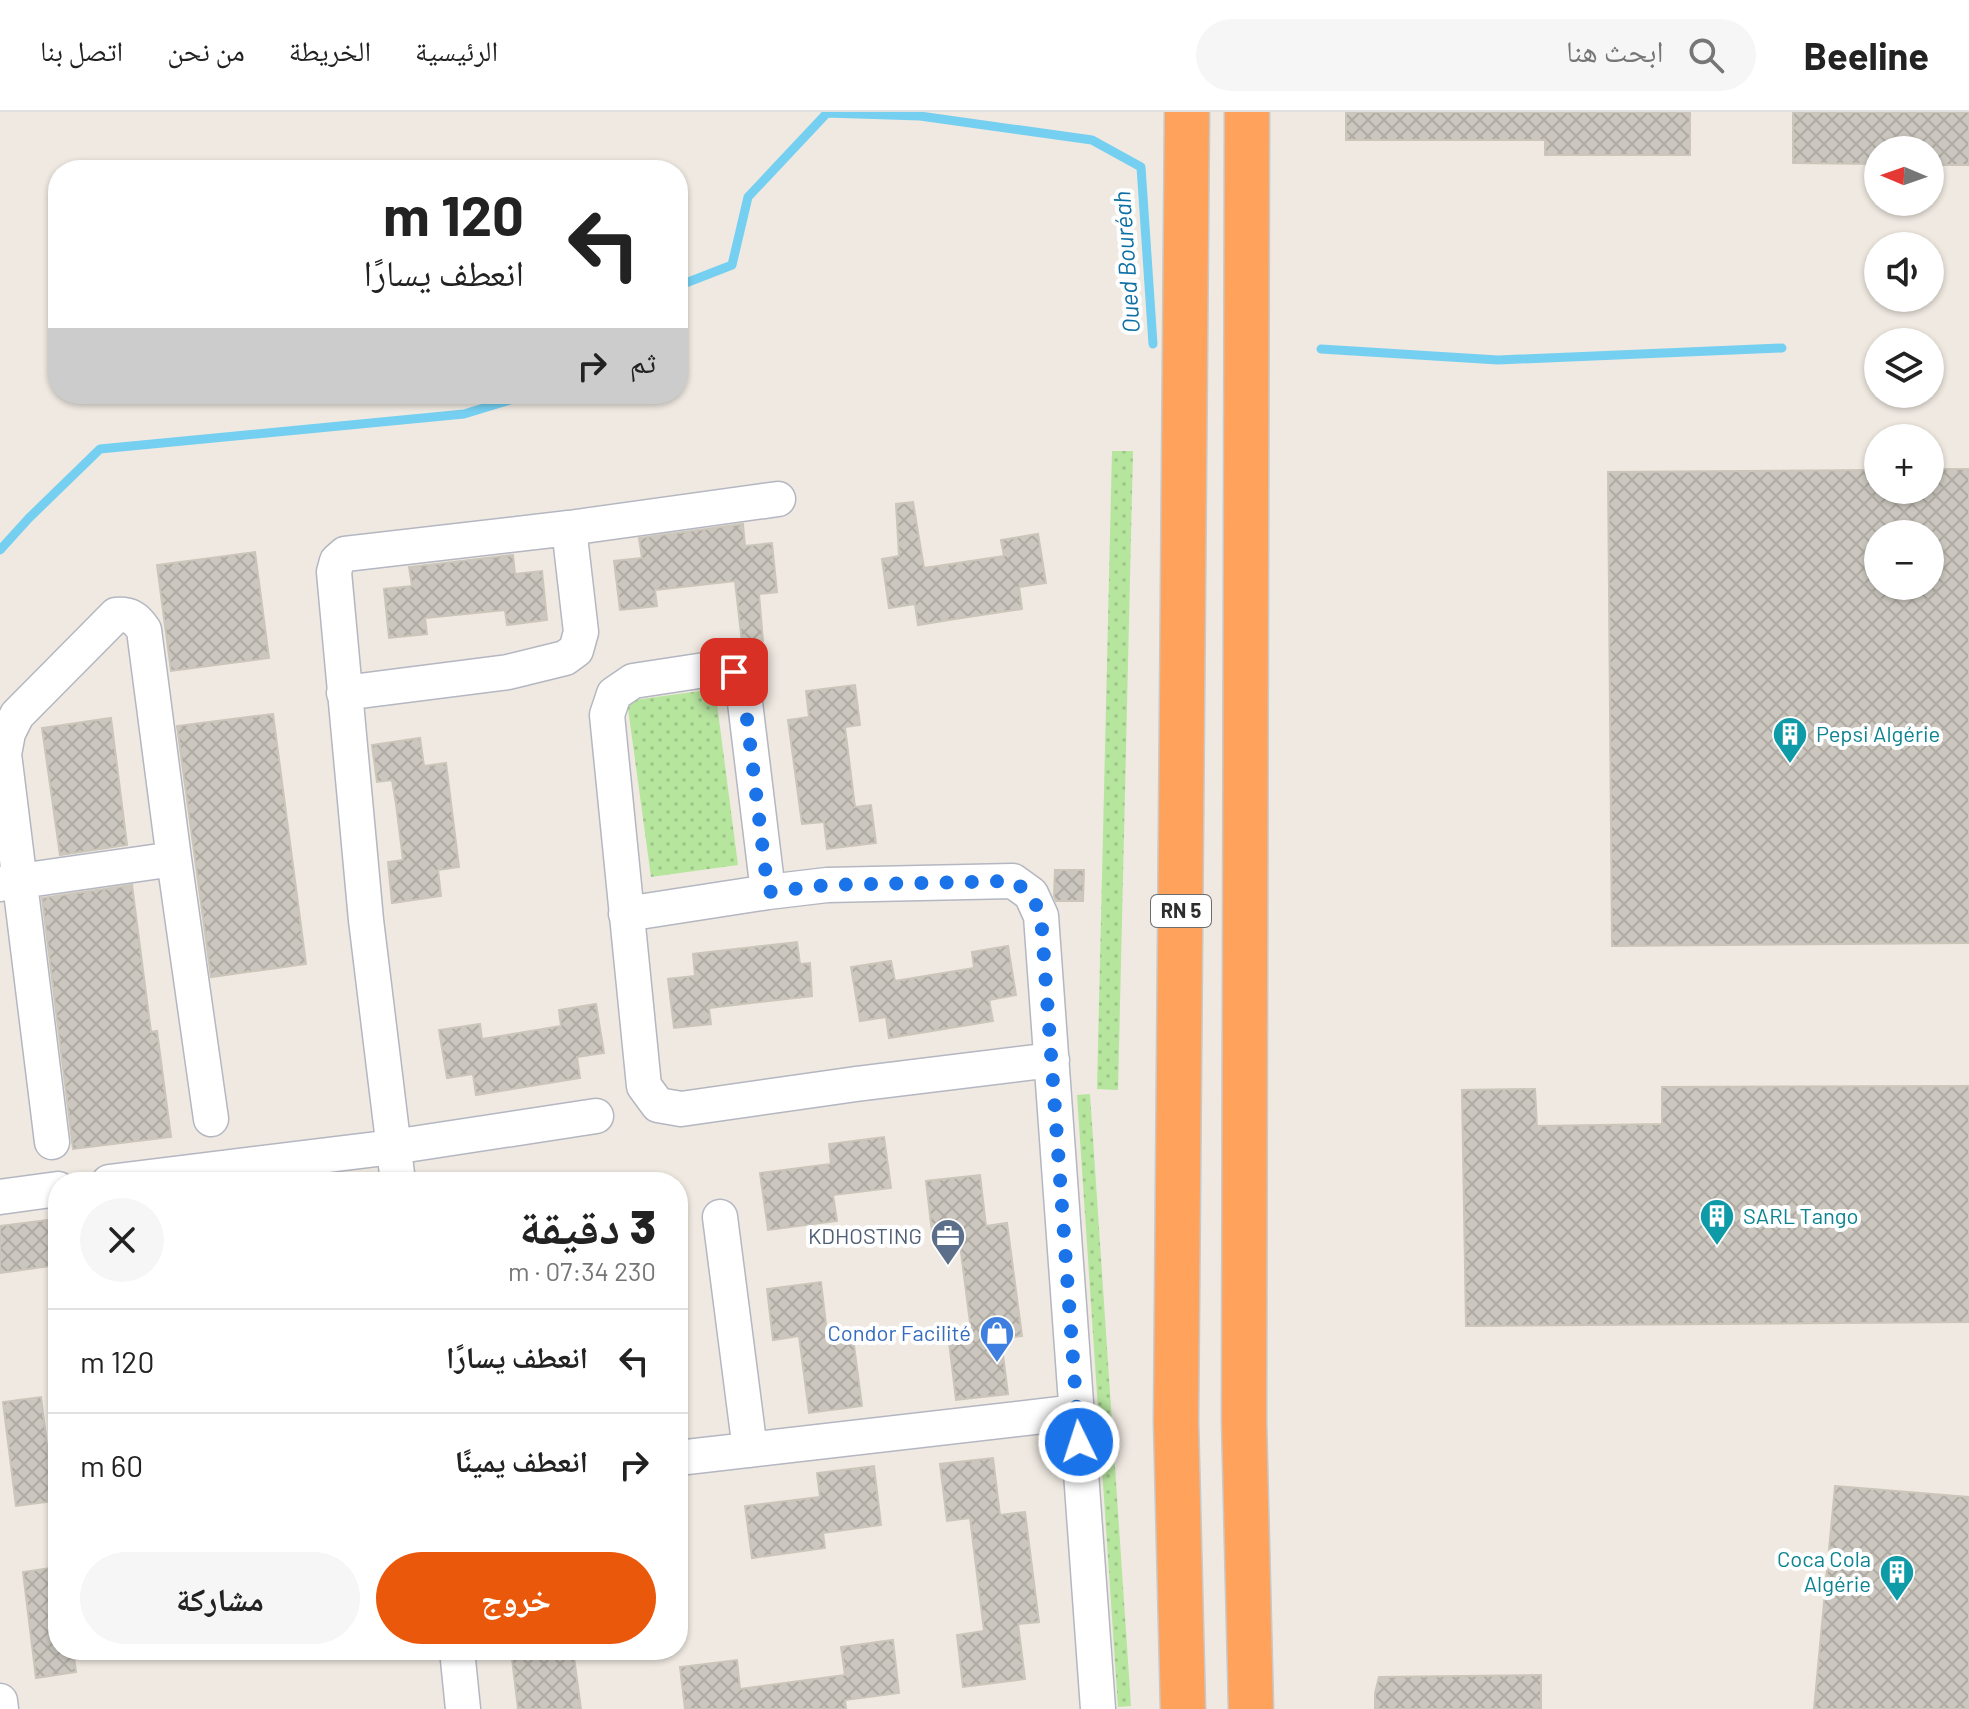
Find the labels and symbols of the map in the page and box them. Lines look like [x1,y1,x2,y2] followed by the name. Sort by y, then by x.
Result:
[1864,136,1944,216] north arrow
[1106,190,1145,334] water label: Oued Bouréah
[700,638,768,706] pin
[1771,715,1809,765] building icon: Pepsi Algérie
[1816,720,1940,746] place label: Pepsi Algérie
[1151,895,1211,927] road number: RN 5
[1698,1197,1736,1247] building icon: SARL Tango
[1743,1202,1859,1228] place label: SARL Tango
[929,1217,967,1267] office icon: KDHOSTING
[808,1222,922,1248] place label: KDHOSTING
[978,1314,1016,1364] shop icon: Condor Facilité
[827,1319,971,1345] place label: Condor Facilité
[1037,1400,1121,1484] position arrow
[1777,1545,1871,1596] place label: Coca Cola Algérie
[1878,1553,1916,1603] building icon: Coca Cola Algérie

